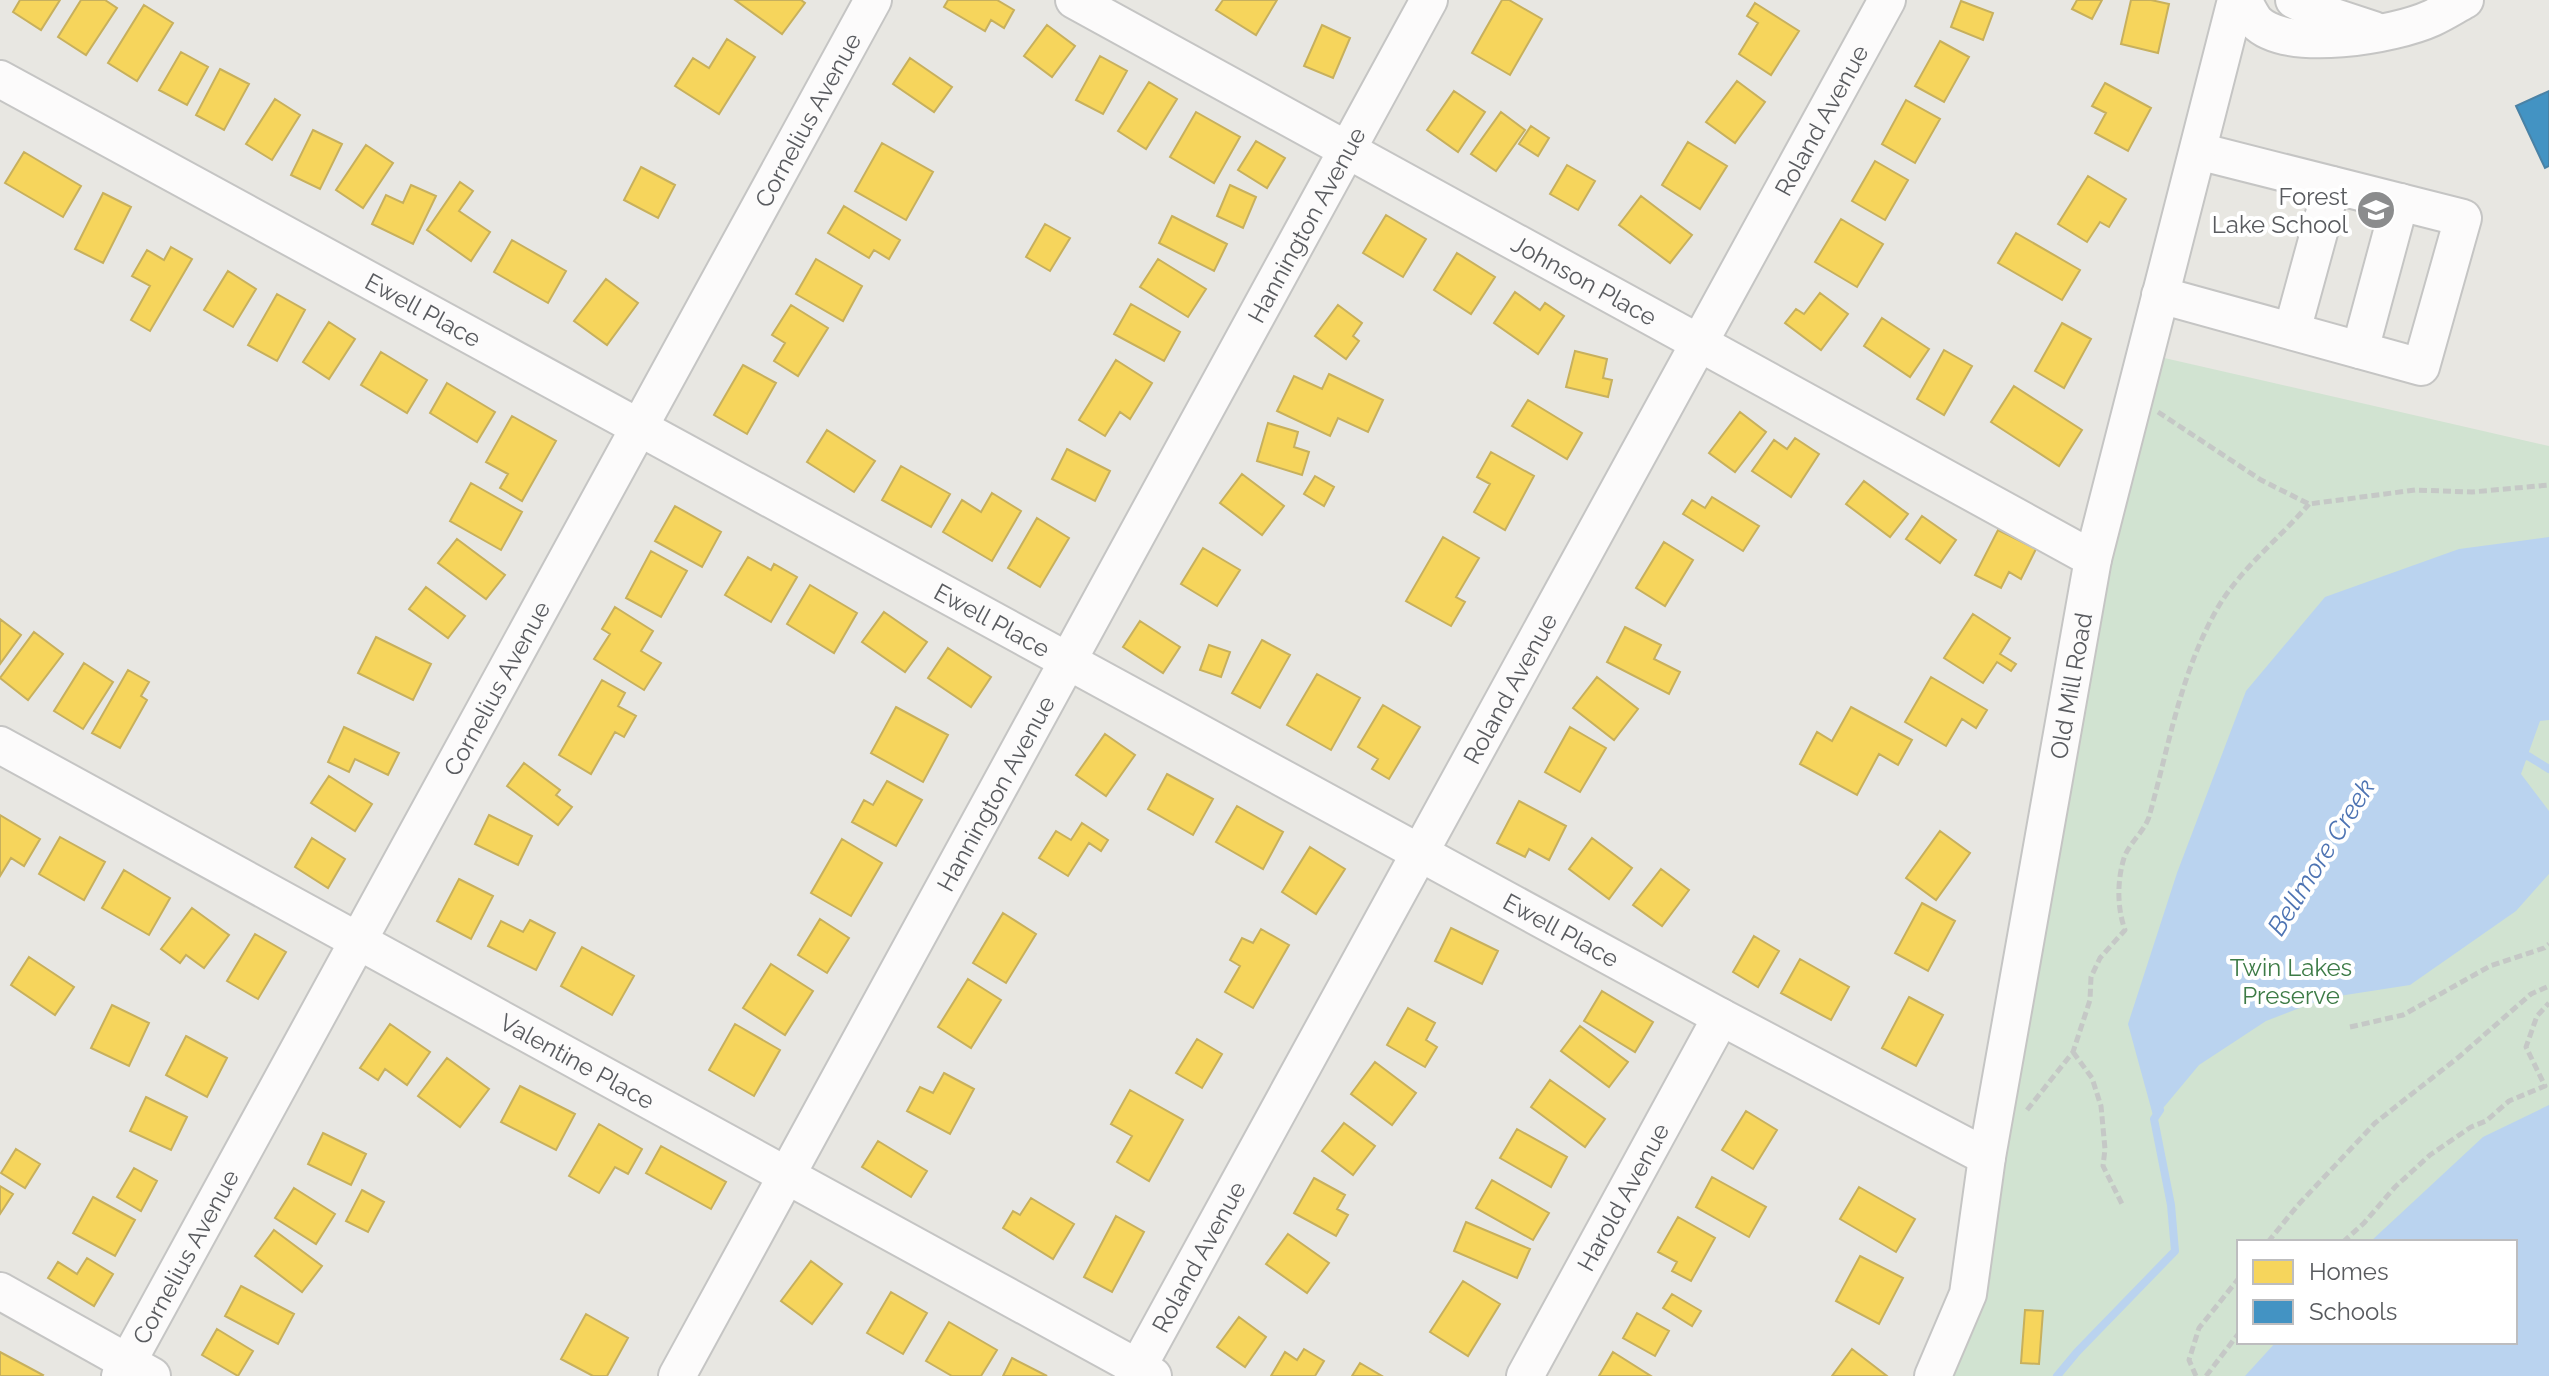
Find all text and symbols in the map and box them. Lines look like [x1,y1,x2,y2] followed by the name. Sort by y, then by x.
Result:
[748,27,867,212] street label: Cornelius Avenue
[1768,40,1874,201] street label: Roland Avenue
[1241,122,1371,328] street label: Hannington Avenue
[2212,182,2348,239] place label: Forest Lake School
[2355,189,2397,231] school or university icon: Forest Lake School
[1507,228,1662,331] street label: Johnson Place
[360,266,486,353] street label: Ewell Place
[929,577,1055,663] street label: Ewell Place
[437,596,556,781] street label: Cornelius Avenue
[1457,608,1563,769] street label: Roland Avenue
[2043,610,2098,761] street label: Old Mill Road
[930,690,1061,896] street label: Hannington Avenue
[2261,773,2381,941] water label: Bellmore Creek
[1498,887,1624,973] street label: Ewell Place
[2230,953,2352,1010] park label: Twin Lakes Preserve
[495,1007,660,1115] street label: Valentine Place
[1571,1118,1675,1276] street label: Harold Avenue
[126,1164,245,1349] street label: Cornelius Avenue
[1145,1176,1251,1337] street label: Roland Avenue
[2237,1240,2517,1344] legend
[2309,1257,2389,1286] text: Homes
[2309,1297,2397,1326] text: Schools

